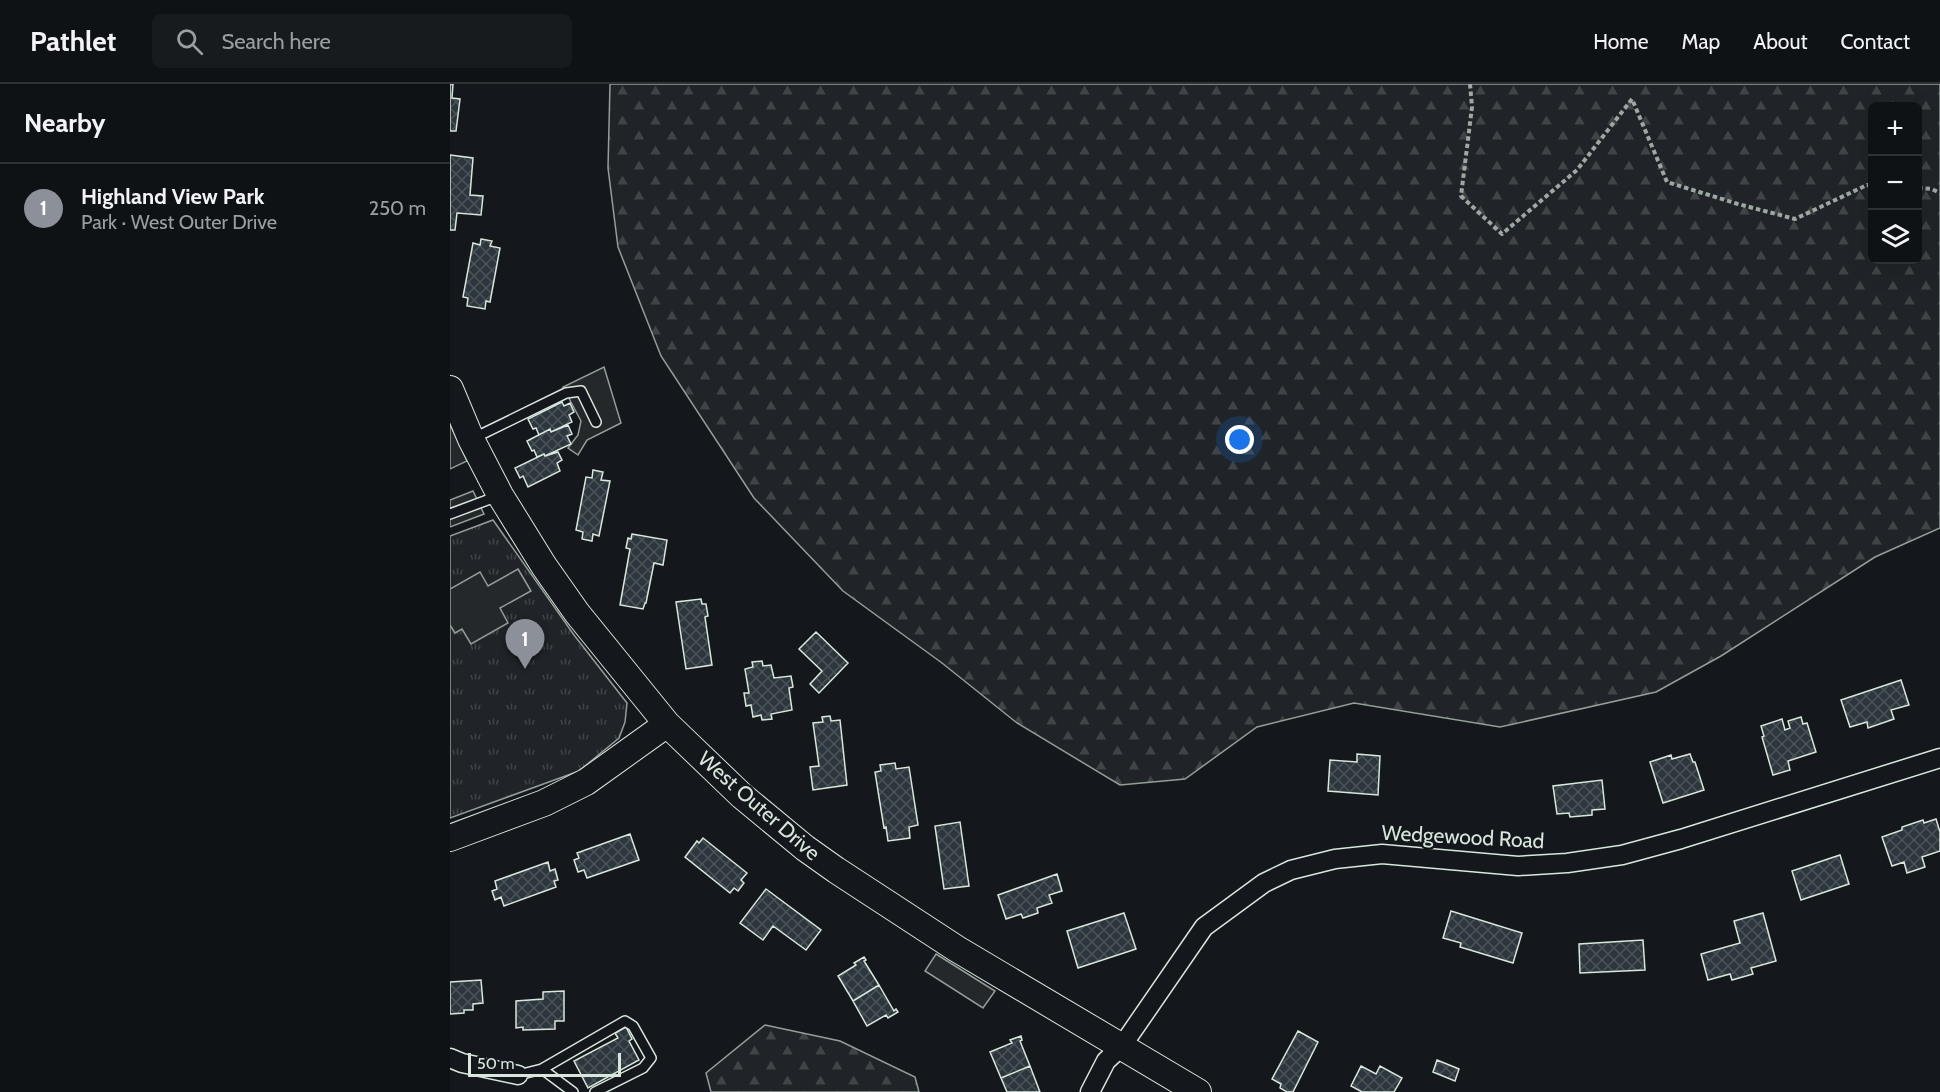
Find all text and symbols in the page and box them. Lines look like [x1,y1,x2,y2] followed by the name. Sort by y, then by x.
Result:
[152,14,572,68] search box
[30,24,116,58] text: Pathlet
[173,25,206,58] icon: search
[221,28,331,55] text: Search here
[1593,29,1649,54] text: Home
[1682,29,1720,54] text: Map
[1753,29,1807,54] text: About
[1840,29,1910,54] text: Contact
[1868,102,1922,264] map controls
[1868,102,1922,156] button: +
[24,107,105,139] text: Nearby
[1868,156,1922,210] button: −
[81,183,264,210] text: Highland View Park
[40,196,47,220] text: 1
[369,196,426,220] text: 250 m
[81,210,277,234] text: Park · West Outer Drive
[1868,210,1922,264] button: layers
[1225,425,1254,454] your location
[506,620,544,669] pin: 1
[693,746,826,866] street label: West Outer Drive
[1381,820,1545,853] street label: Wedgewood Road
[468,1050,621,1078] scale bar
[477,1054,514,1073] text: 50 m

